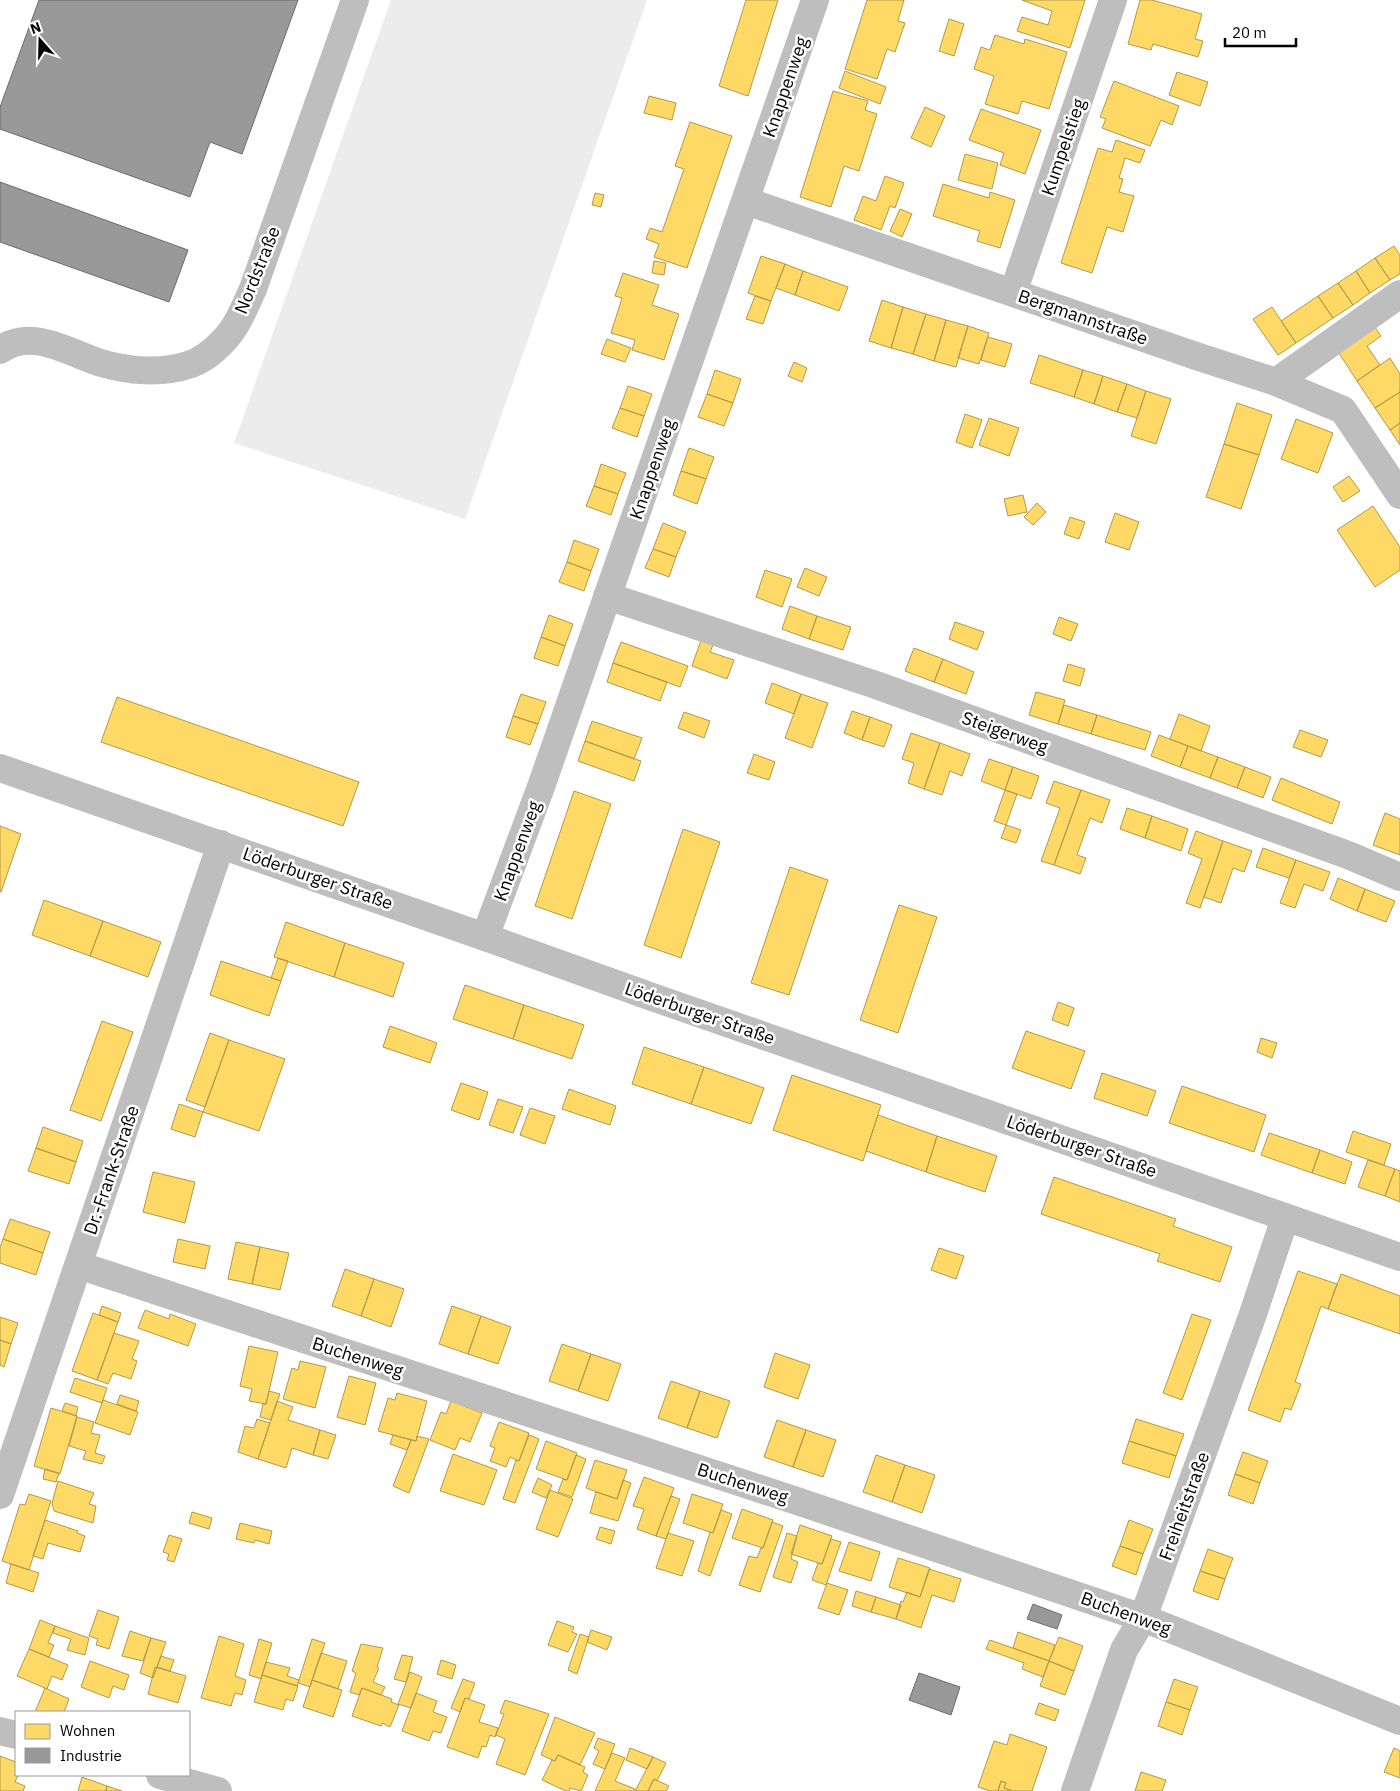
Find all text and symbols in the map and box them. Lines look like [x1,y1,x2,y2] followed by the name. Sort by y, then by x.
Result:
[15,15,65,65] north arrow
[1225,15,1296,47] scale bar
[28,18,43,38] text: N
[1232,23,1267,42] text: 20 m
[757,33,813,140] street label: Knappenweg
[1036,95,1091,199] street label: Kumpelstieg
[229,223,285,317] street label: Nordstraße
[1015,284,1151,350] street label: Bergmannstraße
[624,415,680,522] street label: Knappenweg
[959,706,1052,758] street label: Steigerweg
[488,797,546,904] street label: Knappenweg
[240,842,396,914] street label: Löderburger Straße
[622,977,778,1049] street label: Löderburger Straße
[78,1102,144,1238] street label: Dr.-Frank-Straße
[1004,1110,1160,1182] street label: Löderburger Straße
[310,1331,407,1383] street label: Buchenweg
[1154,1448,1214,1564] street label: Freiheitstraße
[695,1457,792,1509] street label: Buchenweg
[1078,1586,1175,1640] street label: Buchenweg
[15,1711,190,1776] legend
[60,1721,115,1740] text: Wohnen
[60,1746,122,1765] text: Industrie

